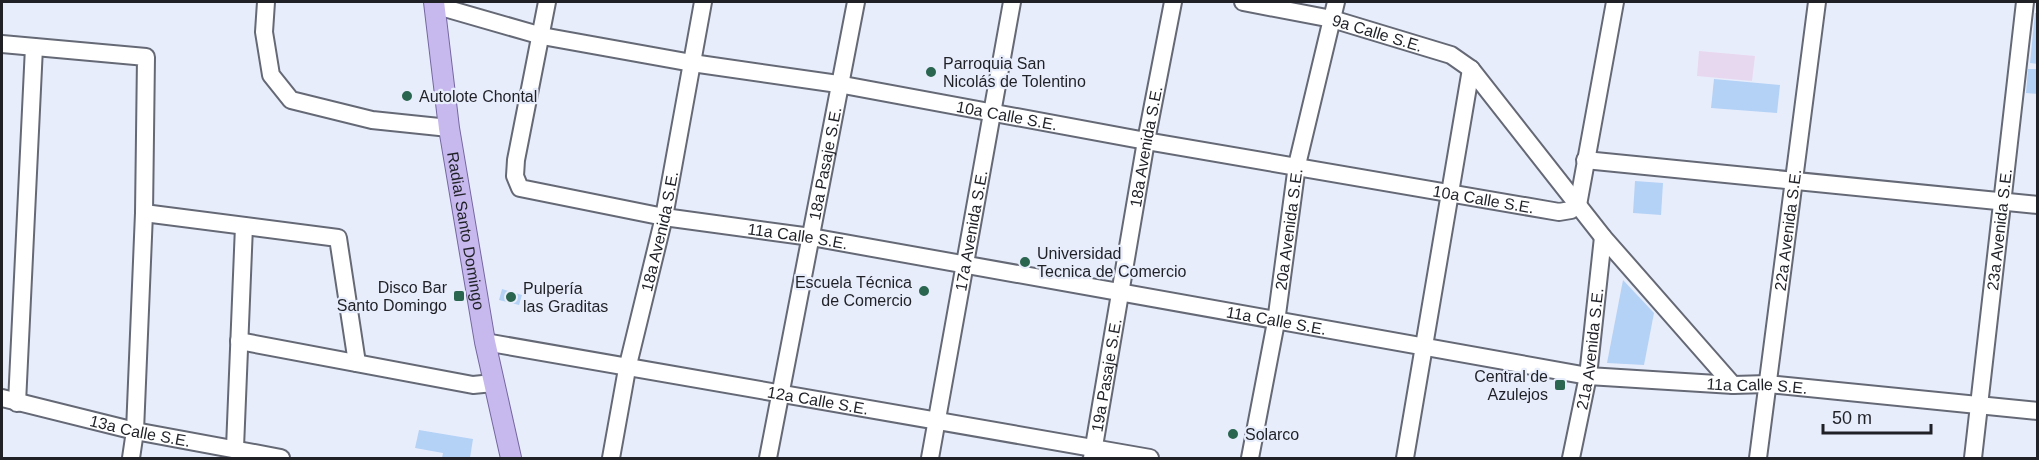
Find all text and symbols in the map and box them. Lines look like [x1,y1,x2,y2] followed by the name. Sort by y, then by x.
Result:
[1330,11,1425,54] street label: 9a Calle S.E.
[943,55,1086,90] place label: Parroquia San Nicolás de Tolentino
[924,65,938,79] marker: Parroquia San Nicolás de Tolentino
[1126,85,1165,208] street label: 18a Avenida S.E.
[419,88,537,105] place label: Autolote Chontal
[400,89,414,103] marker: Autolote Chontal
[955,98,1059,133] street label: 10a Calle S.E.
[806,105,844,221] street label: 18a Pasaje S.E.
[445,150,488,311] street label: Radial Santo Domingo
[1272,167,1305,291] street label: 20a Avenida S.E.
[1771,168,1804,292] street label: 22a Avenida S.E.
[1984,168,2014,291] street label: 23a Avenida S.E.
[952,169,990,292] street label: 17a Avenida S.E.
[638,170,681,293] street label: 18a Avenida S.E.
[1432,182,1535,216] street label: 10a Calle S.E.
[747,220,849,252] street label: 11a Calle S.E.
[1037,245,1187,280] place label: Universidad Tecnica de Comercio
[1018,255,1032,269] marker: Universidad Tecnica de Comercio
[795,274,912,309] place label: Escuela Técnica de Comercio
[337,279,448,314] place label: Disco Bar Santo Domingo
[523,280,608,315] place label: Pulpería las Graditas
[917,284,931,298] marker: Escuela Técnica de Comercio
[1573,287,1606,411] street label: 21a Avenida S.E.
[452,289,466,303] marker: Disco Bar Santo Domingo
[504,290,518,304] marker: Pulpería las Graditas
[1225,303,1328,338] street label: 11a Calle S.E.
[1088,317,1124,433] street label: 19a Pasaje S.E.
[1474,368,1548,403] place label: Central de Azulejos
[1706,375,1808,396] street label: 11a Calle S.E.
[1553,378,1567,392] marker: Central de Azulejos
[766,383,870,417] street label: 12a Calle S.E.
[1823,397,1931,435] scale bar
[1832,408,1872,428] text: 50 m
[88,412,192,450] street label: 13a Calle S.E.
[1245,426,1299,443] place label: Solarco
[1226,427,1240,441] marker: Solarco

